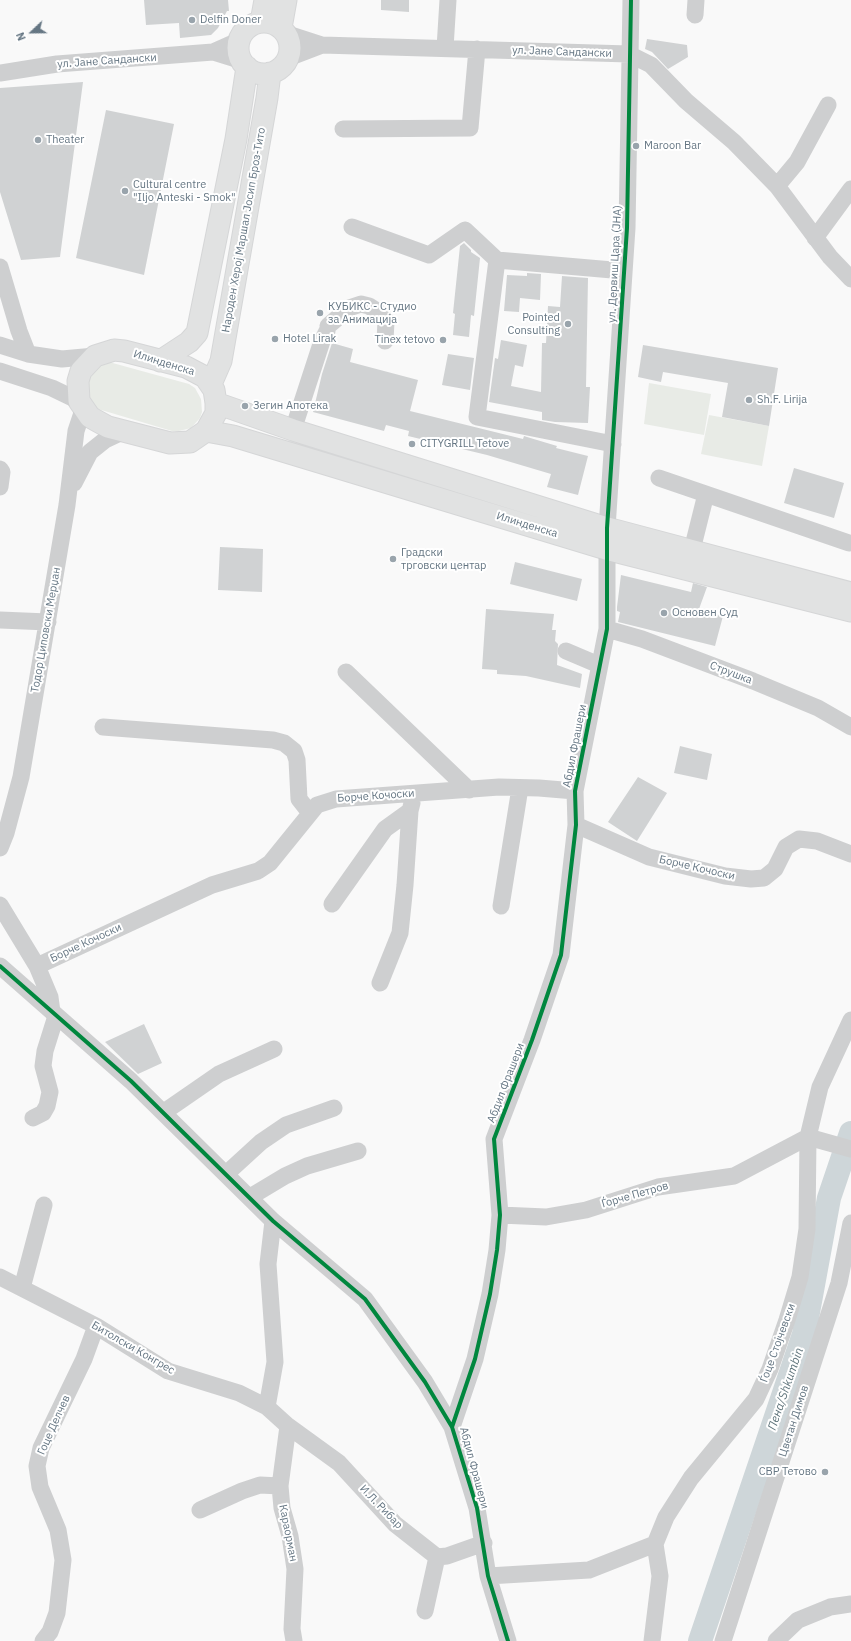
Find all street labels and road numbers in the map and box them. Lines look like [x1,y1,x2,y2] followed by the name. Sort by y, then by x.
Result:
[512,44,612,60] street label: ул. Јане Сандански
[57,51,157,71] street label: ул. Јане Сандански
[219,126,269,334] street label: Народен Херој Маршал Јосип Броз-Тито
[605,205,625,323] street label: ул. Дервиш Цара (ЈНА)
[132,347,196,379] street label: Илинденска
[495,509,559,541] street label: Илинденска
[28,566,64,694] street label: Тодор Циповски Мерџан
[708,659,754,687] street label: Струшка
[560,703,590,789] street label: Абдил Фрашери
[337,787,415,805] street label: Борче Кочоски
[658,853,736,883] street label: Борче Кочоски
[48,921,124,965] street label: Борче Кочоски
[485,1041,527,1125] street label: Абдил Фрашери
[600,1179,670,1211] street label: Ѓорче Петров
[758,1302,798,1384] street label: Ѓоце Стојчевски
[89,1319,177,1377] street label: Битолски Конгрес
[776,1384,812,1458] street label: Цветан Димов
[35,1393,73,1457] street label: Гоце Делчев
[457,1426,491,1510] street label: Абдил Фрашери
[357,1482,405,1532] street label: И.Л. Рибар
[276,1503,300,1563] street label: Караорман

